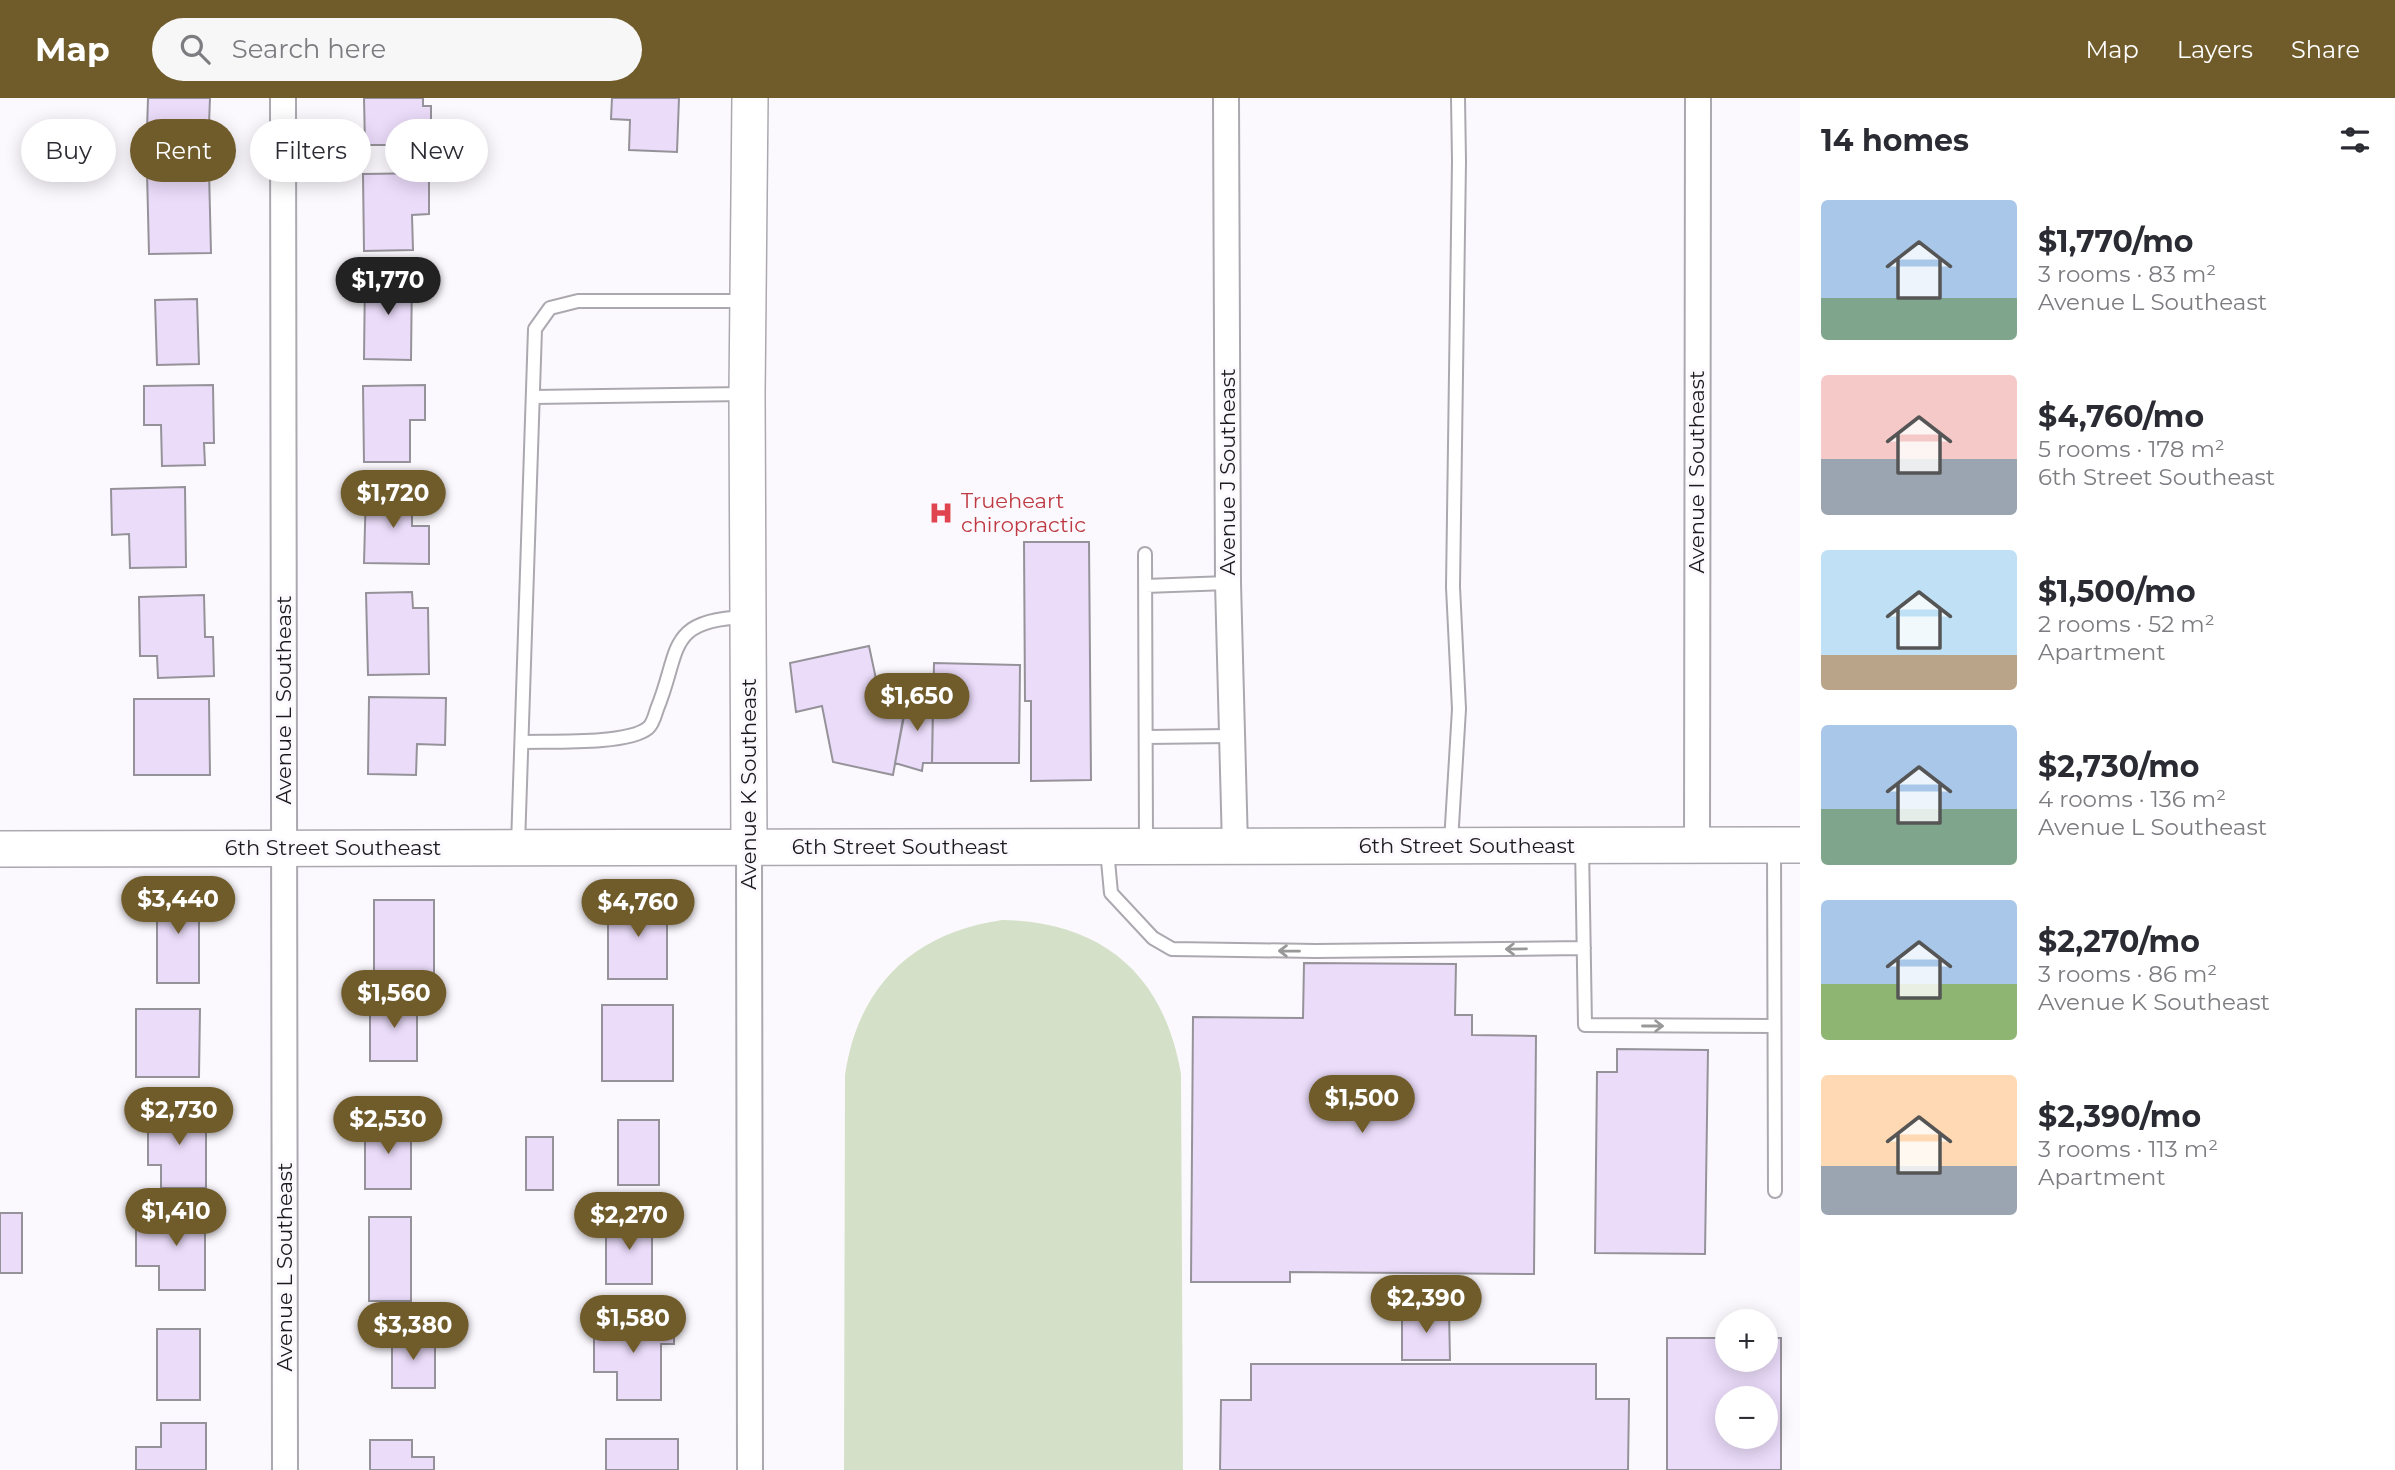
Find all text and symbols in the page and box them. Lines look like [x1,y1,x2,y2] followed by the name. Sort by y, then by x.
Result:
[152,18,642,81] search box
[35,29,110,69] text: Map
[176,30,214,68] icon: search
[232,33,386,65] text: Search here
[2085,35,2139,64] text: Map
[2177,35,2253,64] text: Layers
[2291,35,2360,64] text: Share
[21,119,116,182] chip: Buy
[130,119,236,182] chip: Rent
[250,119,371,182] chip: Filters
[385,119,488,182] chip: New
[2336,121,2374,159] icon: filters
[1821,122,1969,159] text: 14 homes
[2038,223,2193,260] text: $1,770/mo
[1877,228,1961,312] icon: home
[331,258,445,317] pin: $1,770
[2038,260,2216,288] text: 3 rooms · 83 m²
[352,266,424,294] text: $1,770
[2038,288,2267,316] text: Avenue L Southeast
[1215,368,1240,576] street label: Avenue J Southeast
[1684,370,1709,574] street label: Avenue I Southeast
[2038,398,2204,435] text: $4,760/mo
[1877,403,1961,487] icon: home
[2038,435,2225,463] text: 5 rooms · 178 m²
[2038,463,2275,491] text: 6th Street Southeast
[336,470,450,530] pin: $1,720
[357,479,429,507] text: $1,720
[961,488,1086,537] place label: Trueheart chiropractic
[927,499,955,527] hospital icon: Trueheart chiropractic
[2038,573,2196,610] text: $1,500/mo
[1877,578,1961,662] icon: home
[271,595,296,805] street label: Avenue L Southeast
[2038,610,2215,638] text: 2 rooms · 52 m²
[2038,638,2166,666] text: Apartment
[860,674,974,733] pin: $1,650
[736,678,761,890] street label: Avenue K Southeast
[880,682,954,710] text: $1,650
[2038,748,2200,785] text: $2,730/mo
[1877,753,1961,837] icon: home
[2038,785,2226,813] text: 4 rooms · 136 m²
[2038,813,2267,841] text: Avenue L Southeast
[1359,833,1575,858] street label: 6th Street Southeast
[792,834,1008,859] street label: 6th Street Southeast
[225,835,441,860] street label: 6th Street Southeast
[121,876,235,936] pin: $3,440
[581,880,695,939] pin: $4,760
[137,885,219,913] text: $3,440
[598,888,678,916] text: $4,760
[2038,923,2200,960] text: $2,270/mo
[1877,928,1961,1012] icon: home
[1505,942,1528,956] one-way arrow
[1277,944,1300,958] one-way arrow
[2038,960,2217,988] text: 3 rooms · 86 m²
[337,970,451,1030] pin: $1,560
[357,979,431,1007] text: $1,560
[2038,988,2270,1016] text: Avenue K Southeast
[1641,1019,1664,1032] one-way arrow
[1305,1076,1419,1135] pin: $1,500
[1325,1084,1399,1112] text: $1,500
[122,1088,236,1147] pin: $2,730
[140,1096,218,1124] text: $2,730
[331,1096,445,1156] pin: $2,530
[2038,1098,2201,1135] text: $2,390/mo
[1877,1103,1961,1187] icon: home
[349,1105,427,1133] text: $2,530
[2038,1135,2218,1163] text: 3 rooms · 113 m²
[272,1162,297,1372] street label: Avenue L Southeast
[2038,1163,2166,1191] text: Apartment
[119,1188,233,1248] pin: $1,410
[572,1192,686,1252] pin: $2,270
[141,1197,211,1225] text: $1,410
[590,1201,668,1229] text: $2,270
[1369,1276,1483,1335] pin: $2,390
[1387,1284,1465,1312] text: $2,390
[576,1296,690,1355] pin: $1,580
[356,1302,470,1362] pin: $3,380
[596,1304,670,1332] text: $1,580
[1715,1309,1778,1449] map controls
[1715,1309,1778,1372] button: +
[374,1311,452,1339] text: $3,380
[1715,1386,1778,1449] button: −

